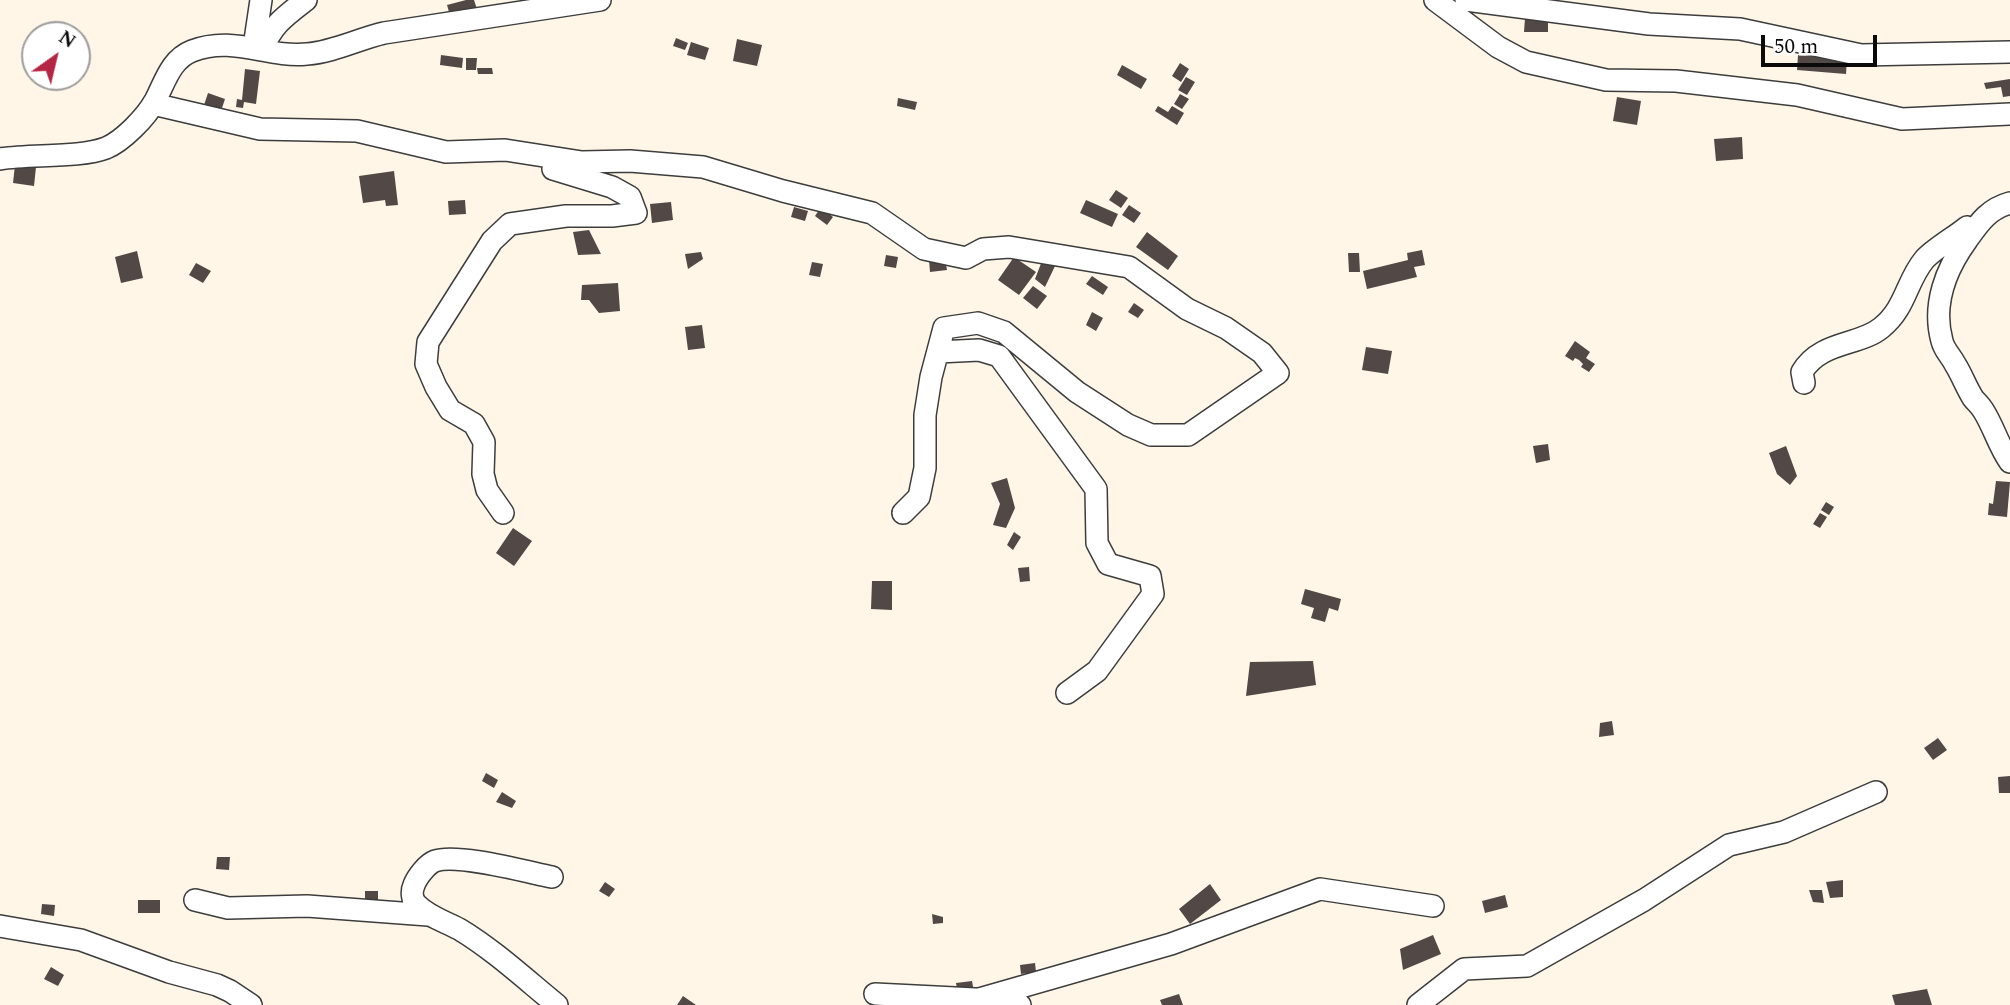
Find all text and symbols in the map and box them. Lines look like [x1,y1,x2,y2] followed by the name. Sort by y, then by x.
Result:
[21,21,91,91] north arrow
[1765,21,1881,65] scale bar
[52,23,81,56] text: N
[1774,31,1818,63] text: 50 m

